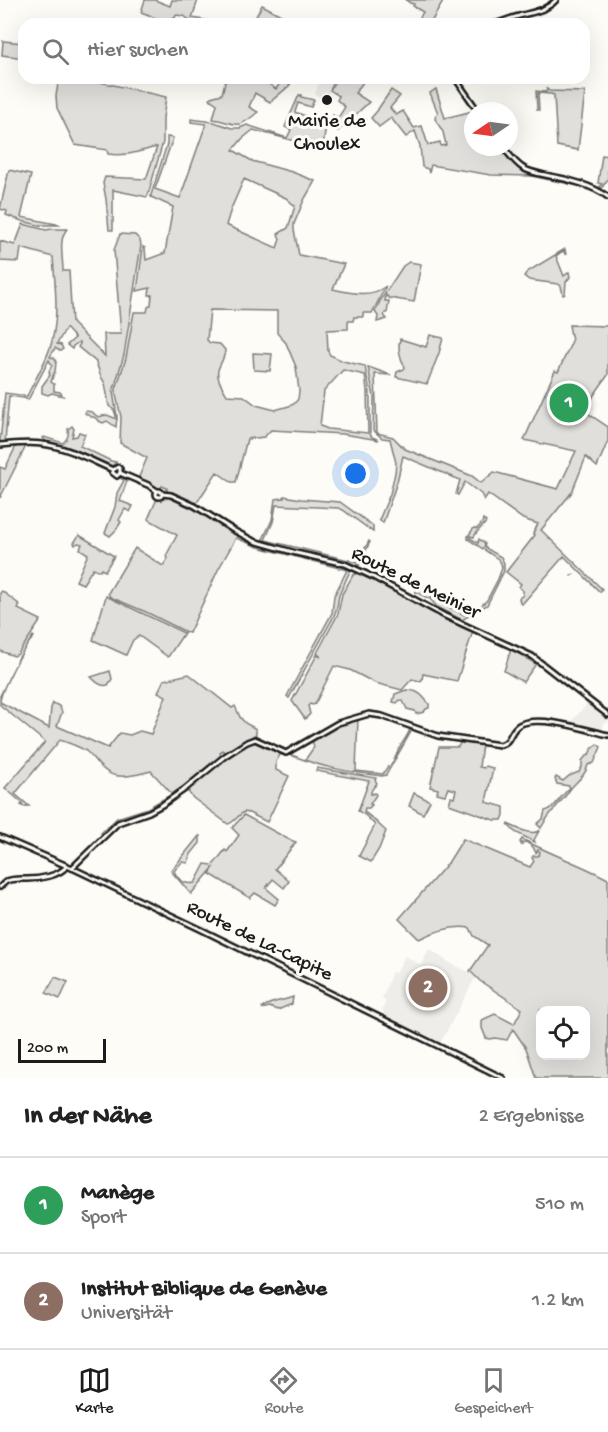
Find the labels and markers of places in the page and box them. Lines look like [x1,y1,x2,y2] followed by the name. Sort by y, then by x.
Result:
[320,93,334,107] marker: Mairie de Choulex
[288,111,367,157] place label: Mairie de Choulex
[550,380,588,426] pin: 1
[408,966,448,1010] pin: 2

